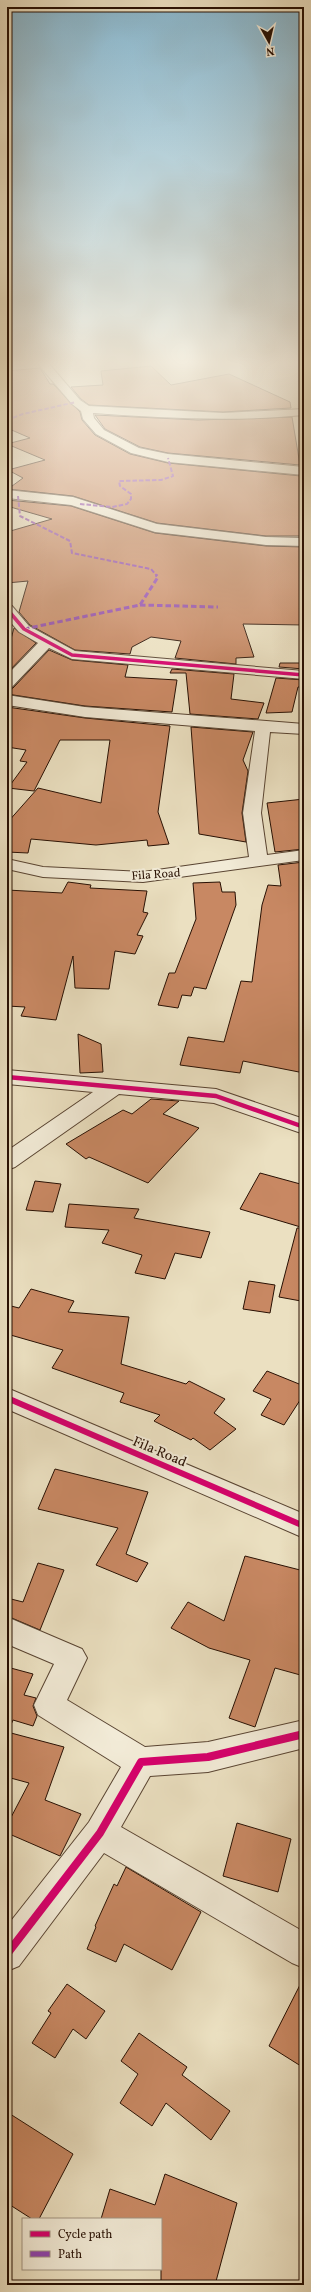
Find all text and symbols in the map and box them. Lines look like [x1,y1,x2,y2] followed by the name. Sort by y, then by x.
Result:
[249,22,289,62] north arrow
[265,42,275,58] text: N
[131,865,181,885] street label: Fila Road
[129,1432,190,1472] street label: Fila Road
[22,2218,162,2270] legend
[58,2227,113,2243] text: Cycle path
[58,2247,82,2263] text: Path

